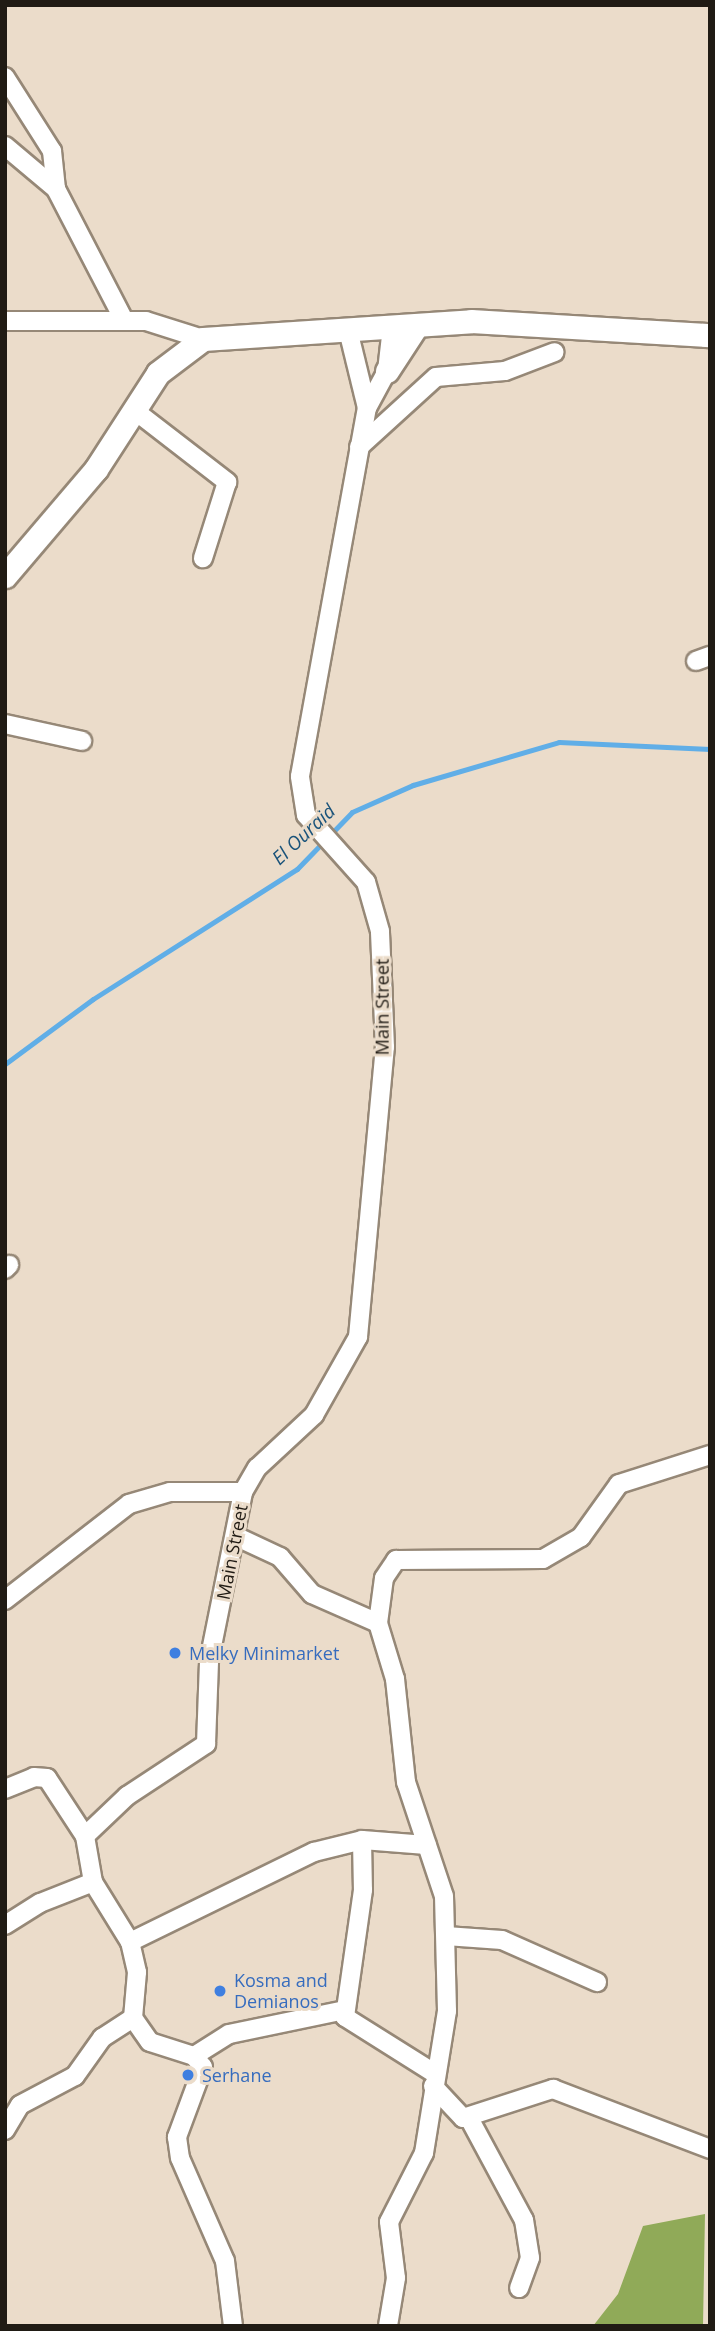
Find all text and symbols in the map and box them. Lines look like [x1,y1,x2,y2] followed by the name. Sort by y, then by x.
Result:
[268,800,340,870] water label: El Ouraid
[371,959,393,1055] street label: Main Street
[212,1502,252,1602] street label: Main Street
[189,1642,339,1664] place label: Melky Minimarket
[167,1645,183,1661] marker: Melky Minimarket
[234,1970,328,2012] place label: Kosma and Demianos
[212,1983,228,1999] marker: Kosma and Demianos
[202,2064,272,2086] place label: Serhane
[180,2067,196,2083] marker: Serhane

